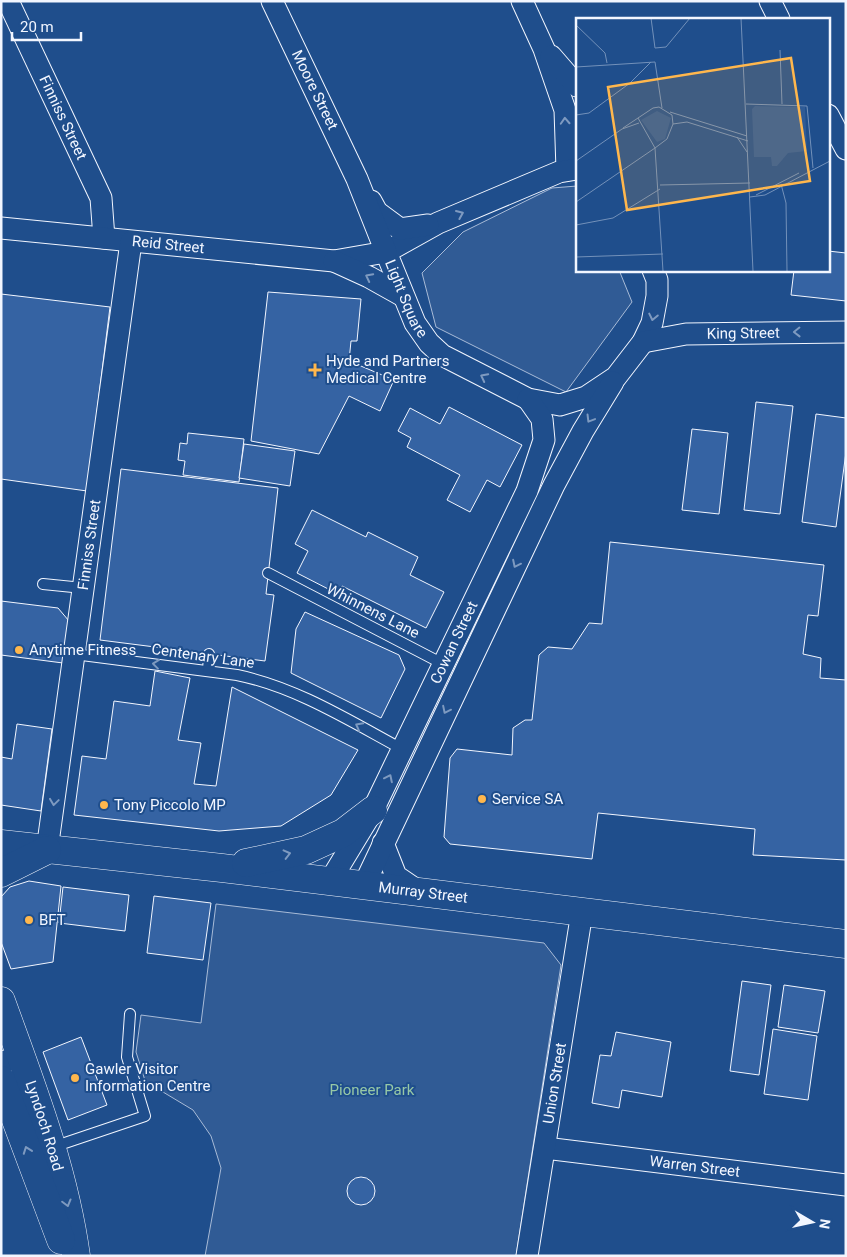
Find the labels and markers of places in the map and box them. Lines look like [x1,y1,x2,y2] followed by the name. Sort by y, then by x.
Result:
[326,352,449,387] place label: Hyde and Partners Medical Centre
[308,363,322,377] marker: Hyde and Partners Medical Centre
[29,641,136,659] place label: Anytime Fitness
[13,644,25,656] marker: Anytime Fitness
[492,790,563,808] place label: Service SA
[476,793,488,805] marker: Service SA
[114,796,226,814] place label: Tony Piccolo MP
[98,799,110,811] marker: Tony Piccolo MP
[39,911,66,929] place label: BFT
[23,914,35,926] marker: BFT
[85,1060,210,1095] place label: Gawler Visitor Information Centre
[69,1072,81,1084] marker: Gawler Visitor Information Centre

